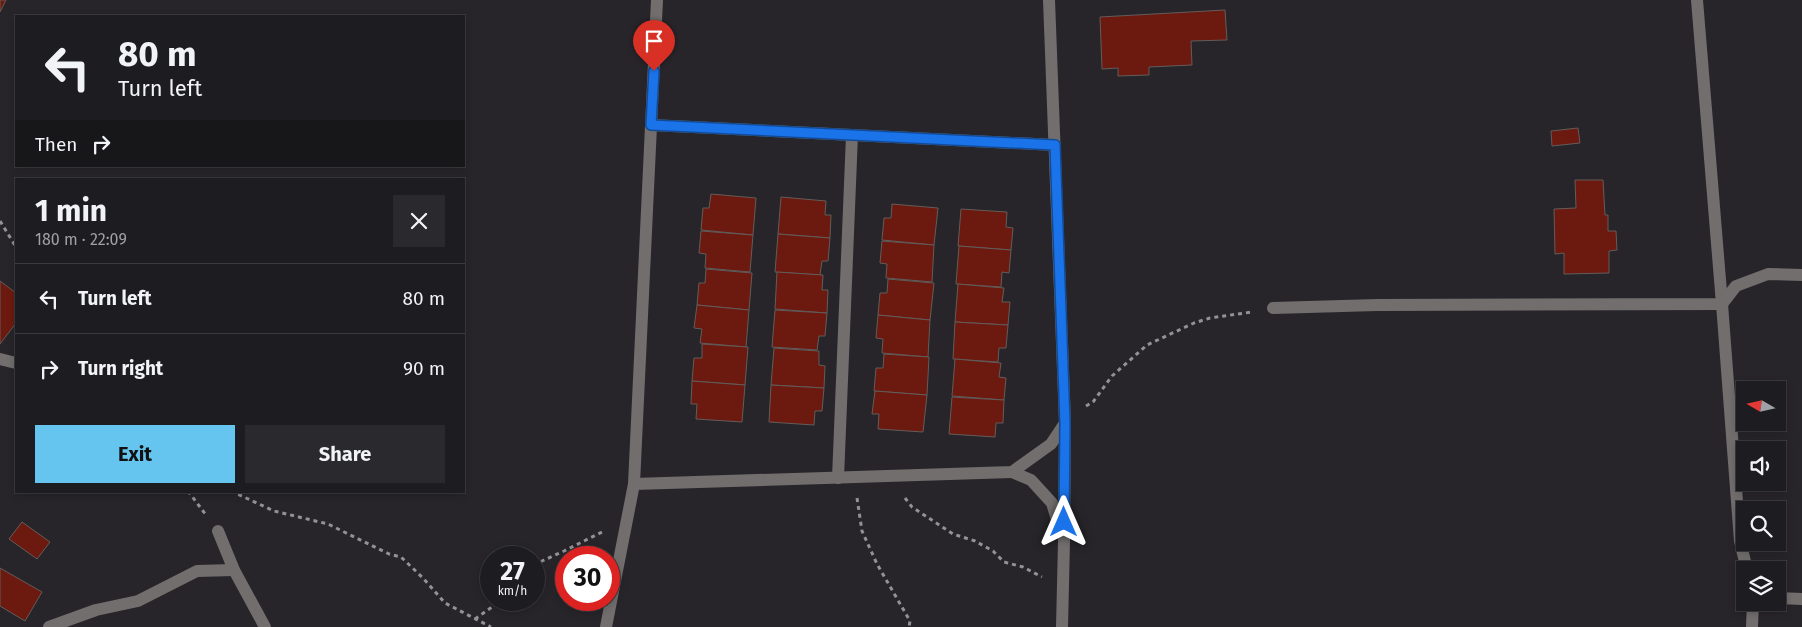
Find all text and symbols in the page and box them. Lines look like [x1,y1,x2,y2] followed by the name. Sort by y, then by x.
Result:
[633,20,675,71] pin
[640,27,668,55] icon: arrive
[118,33,197,75] text: 80 m
[35,35,100,100] icon: left
[118,75,202,102] text: Turn left
[87,130,115,158] icon: right
[35,133,77,156] text: Then
[35,193,107,229] text: 1 min
[393,195,445,247] button: close
[35,230,127,249] text: 180 m · 22:09
[35,285,63,313] icon: left
[78,287,152,310] text: Turn left
[403,287,445,310] text: 80 m
[35,355,63,383] icon: right
[78,357,163,380] text: Turn right
[403,357,445,380] text: 90 m
[1736,381,1786,431] north arrow
[1736,381,1786,611] map controls
[35,425,235,483] button: Exit
[245,425,445,483] button: Share
[1736,441,1786,491] button: sound
[1037,495,1089,547] position arrow
[1736,501,1786,551] button: search
[555,546,620,611] speed limit sign: 30
[500,557,525,587] text: 27
[1736,561,1786,611] button: layers
[498,584,527,598] text: km/h

